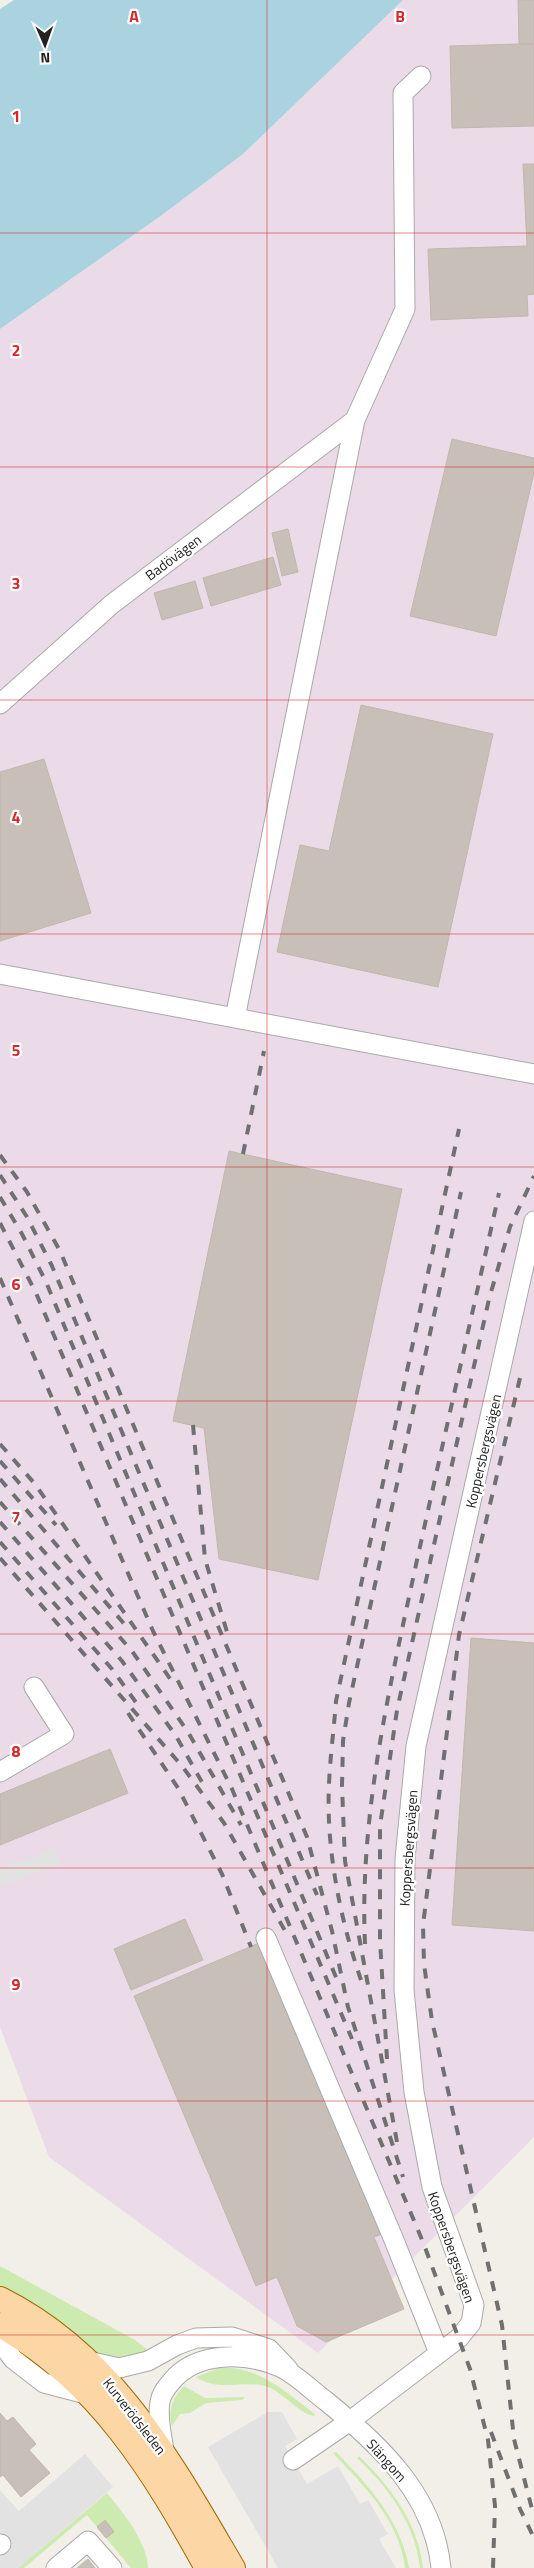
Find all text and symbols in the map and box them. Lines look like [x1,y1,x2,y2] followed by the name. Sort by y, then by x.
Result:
[129,4,139,28] text: A
[395,4,405,28] text: B
[20,20,70,70] north arrow
[40,48,51,69] text: N
[12,104,20,128] text: 1
[12,338,20,362] text: 2
[140,529,206,585] street label: Badövägen
[12,571,20,595] text: 3
[12,805,21,829] text: 4
[12,1038,21,1062] text: 5
[12,1272,21,1296] text: 6
[460,1392,506,1510] street label: Koppersbergsvägen
[12,1505,20,1529] text: 7
[12,1739,21,1763] text: 8
[393,1789,423,1907] street label: Koppersbergsvägen
[12,1972,21,1996] text: 9
[423,2188,481,2306] street label: Koppersbergsvägen
[98,2373,172,2459] street label: Kurverödsleden
[362,2434,412,2486] street label: Slängom

